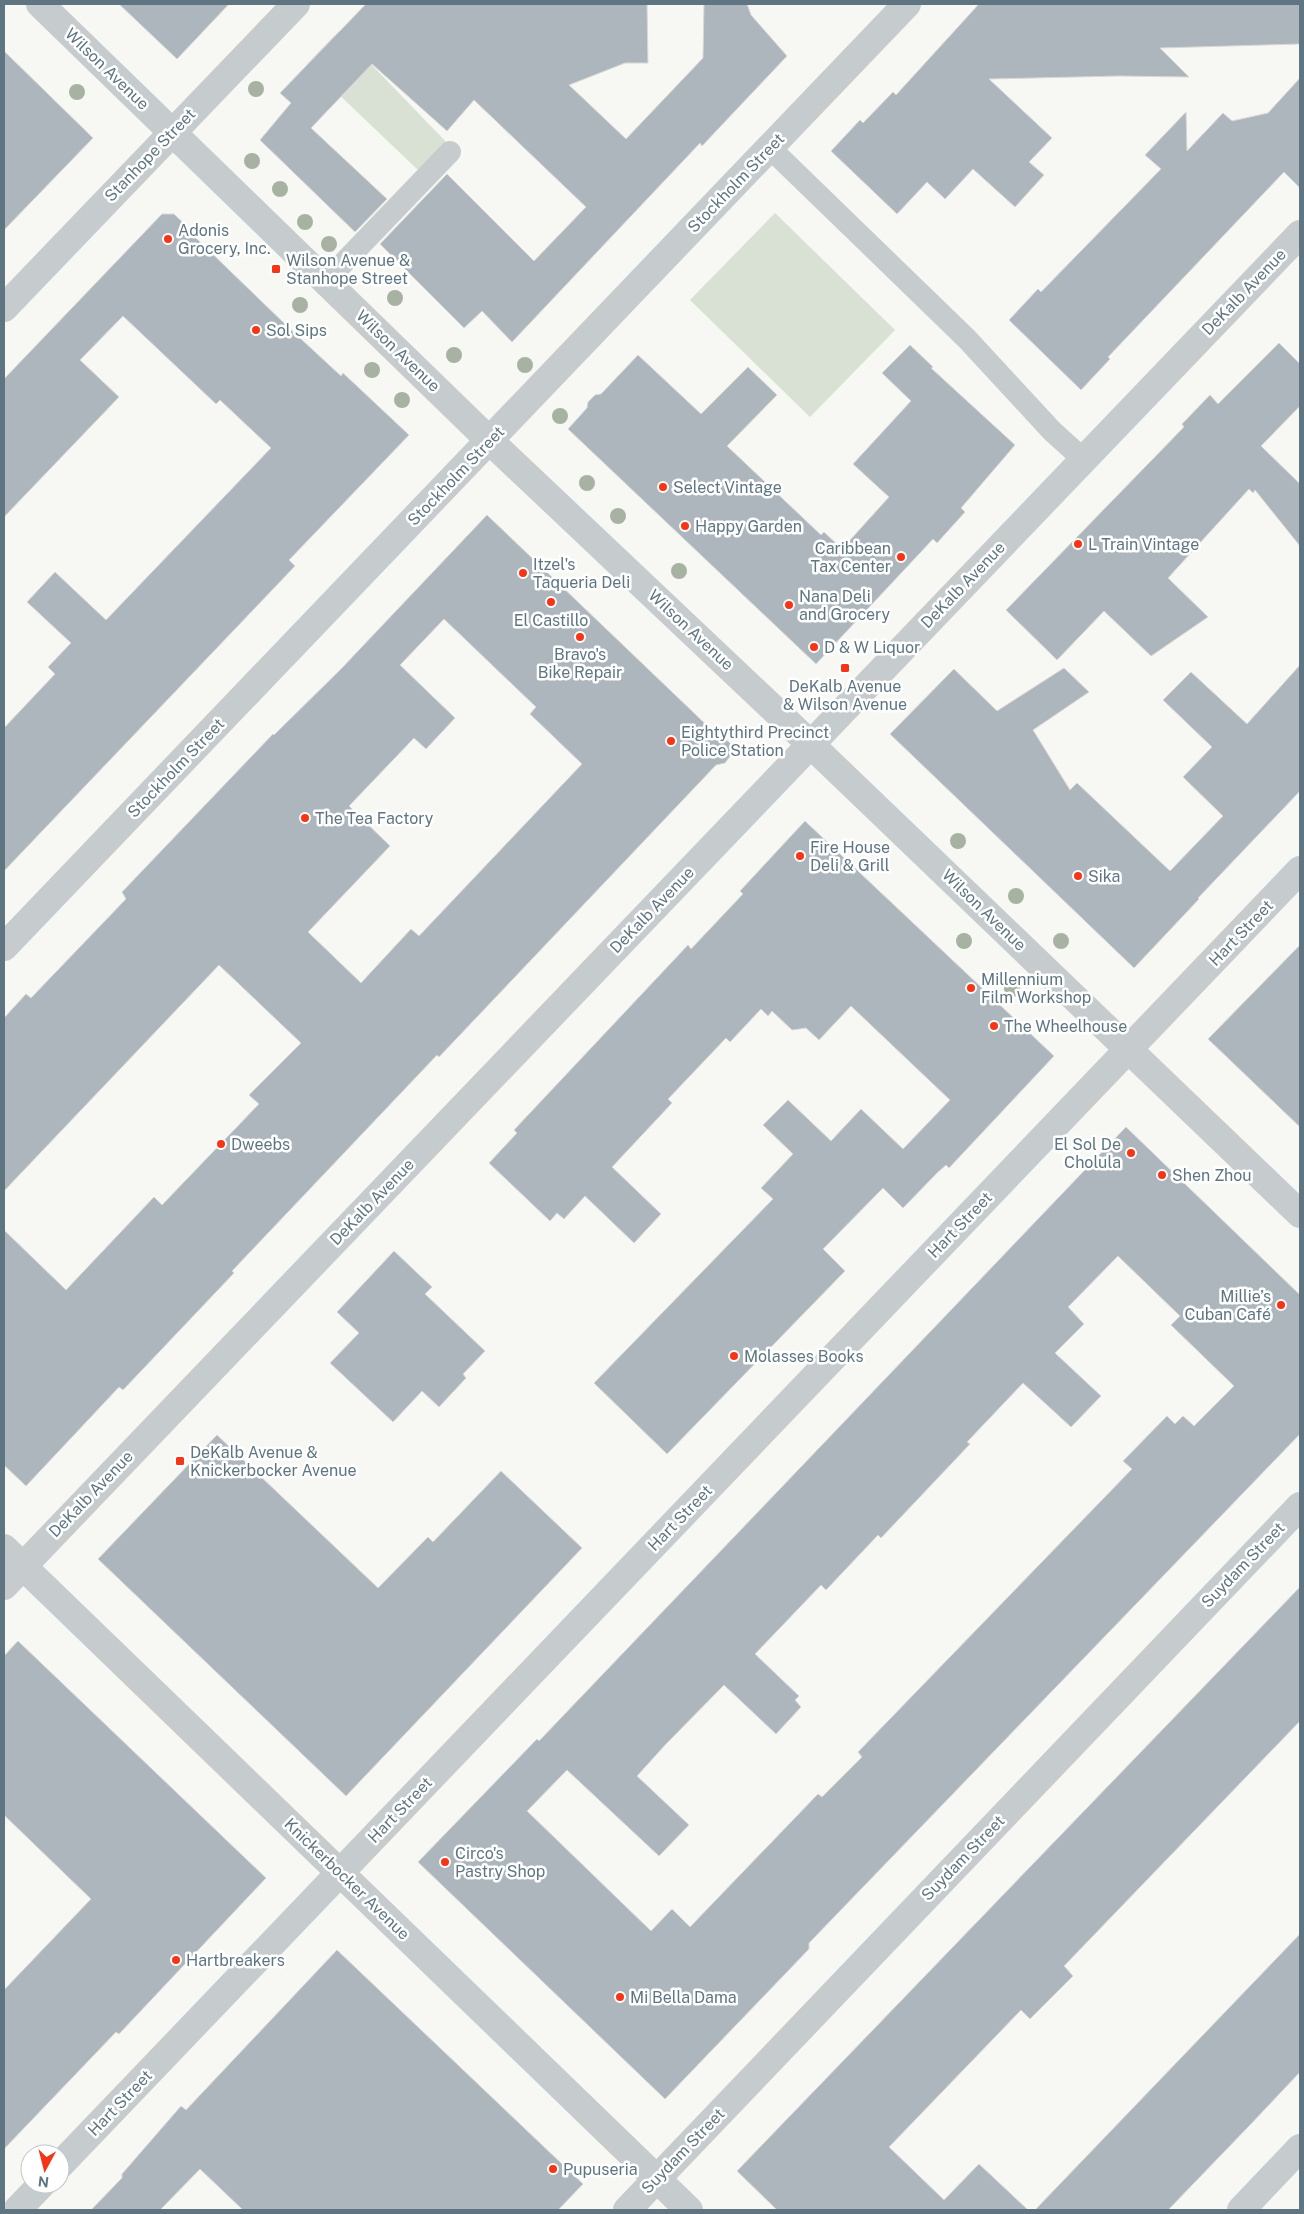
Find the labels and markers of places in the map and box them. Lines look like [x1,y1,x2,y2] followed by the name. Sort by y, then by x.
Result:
[178,221,271,258] place label: Adonis Grocery, Inc.
[162,233,174,245] marker: Adonis Grocery, Inc.
[286,251,410,288] place label: Wilson Avenue & Stanhope Street
[270,263,282,275] marker: Wilson Avenue & Stanhope Street
[266,321,327,340] place label: Sol Sips
[250,324,262,336] marker: Sol Sips
[673,478,782,497] place label: Select Vintage
[657,481,669,493] marker: Select Vintage
[695,517,802,536] place label: Happy Garden
[679,520,691,532] marker: Happy Garden
[1088,535,1199,554] place label: L Train Vintage
[1072,538,1084,550] marker: L Train Vintage
[811,539,891,576] place label: Caribbean Tax Center
[895,551,907,563] marker: Caribbean Tax Center
[533,555,630,592] place label: Itzel's Taqueria Deli
[517,567,529,579] marker: Itzel's Taqueria Deli
[799,587,891,624] place label: Nana Deli and Grocery
[545,596,557,608] marker: El Castillo
[783,599,795,611] marker: Nana Deli and Grocery
[514,611,588,630] place label: El Castillo
[574,631,586,643] marker: Bravo's Bike Repair
[824,638,920,657] place label: D & W Liquor
[808,641,820,653] marker: D & W Liquor
[538,645,622,682] place label: Bravo's Bike Repair
[839,662,851,674] marker: DeKalb Avenue & Wilson Avenue
[783,677,907,714] place label: DeKalb Avenue & Wilson Avenue
[681,723,829,760] place label: Eightythird Precinct Police Station
[665,735,677,747] marker: Eightythird Precinct Police Station
[315,809,434,828] place label: The Tea Factory
[299,812,311,824] marker: The Tea Factory
[810,838,890,875] place label: Fire House Deli & Grill
[794,850,806,862] marker: Fire House Deli & Grill
[1088,867,1120,886] place label: Sika
[1072,870,1084,882] marker: Sika
[981,970,1091,1007] place label: Millennium Film Workshop
[965,982,977,994] marker: Millennium Film Workshop
[1004,1017,1127,1036] place label: The Wheelhouse
[988,1020,1000,1032] marker: The Wheelhouse
[231,1135,290,1154] place label: Dweebs
[1054,1135,1121,1172] place label: El Sol De Cholula
[215,1138,227,1150] marker: Dweebs
[1125,1147,1137,1159] marker: El Sol De Cholula
[1172,1166,1252,1185] place label: Shen Zhou
[1156,1169,1168,1181] marker: Shen Zhou
[1184,1287,1271,1324] place label: Millie’s Cuban Café
[1275,1299,1287,1311] marker: Millie’s Cuban Café
[744,1347,864,1366] place label: Molasses Books
[728,1350,740,1362] marker: Molasses Books
[190,1443,357,1480] place label: DeKalb Avenue & Knickerbocker Avenue
[174,1455,186,1467] marker: DeKalb Avenue & Knickerbocker Avenue
[455,1844,545,1881] place label: Circo's Pastry Shop
[439,1856,451,1868] marker: Circo's Pastry Shop
[186,1951,285,1970] place label: Hartbreakers
[170,1954,182,1966] marker: Hartbreakers
[630,1988,737,2007] place label: Mi Bella Dama
[614,1991,626,2003] marker: Mi Bella Dama
[563,2160,638,2179] place label: Pupuseria
[547,2163,559,2175] marker: Pupuseria

